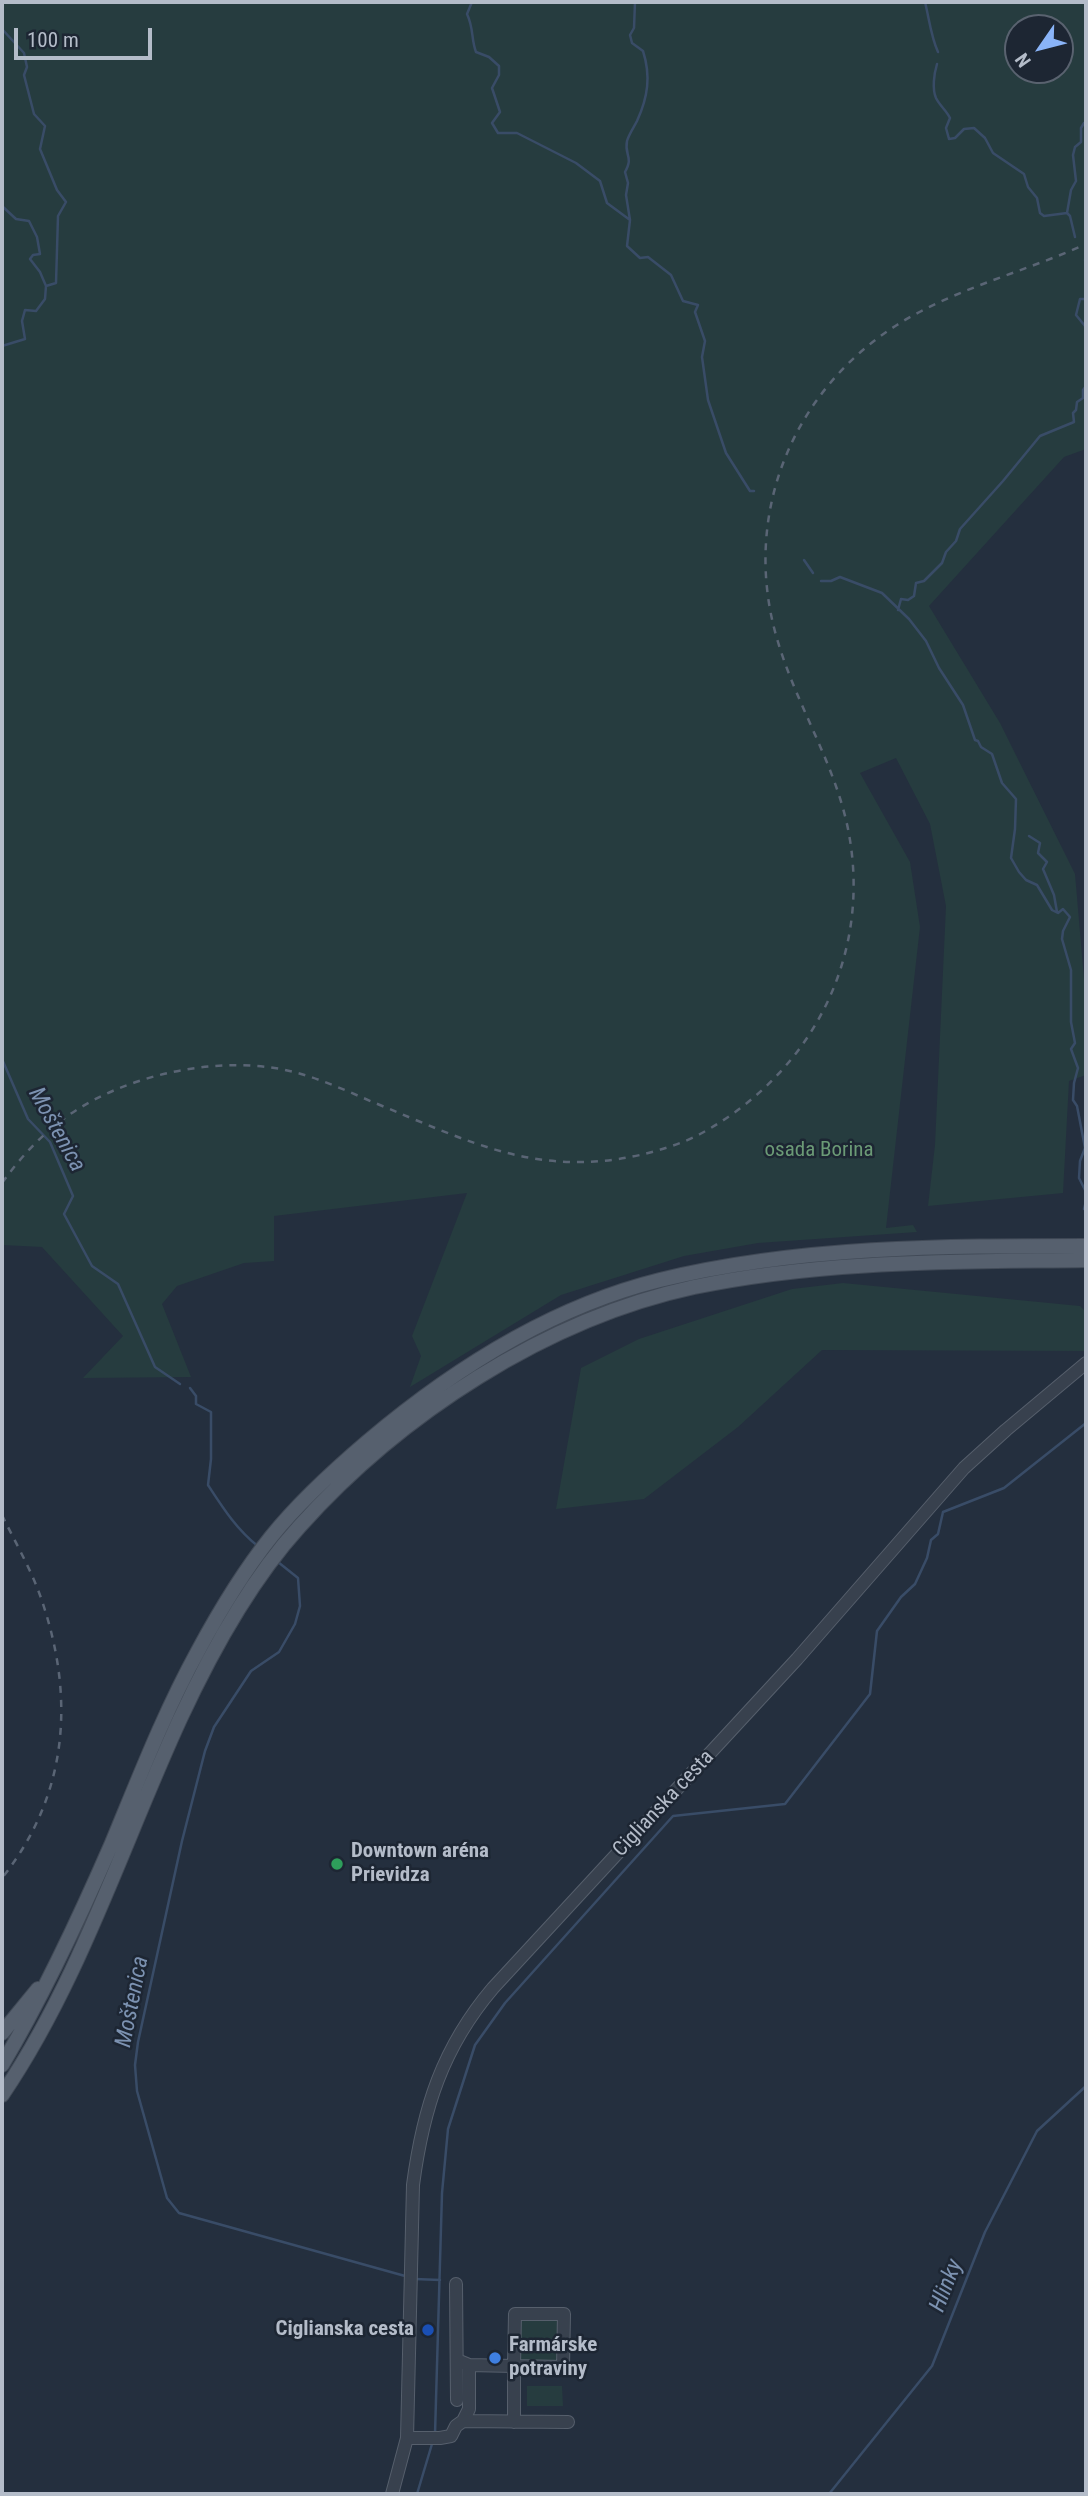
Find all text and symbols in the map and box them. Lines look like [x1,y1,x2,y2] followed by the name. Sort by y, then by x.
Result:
[18,14,156,58] scale bar
[1004,14,1074,84] north arrow
[27,28,79,52] text: 100 m
[1010,49,1036,72] text: N
[22,1083,90,1177] water label: Moštenica
[765,1138,873,1164] park label: osada Borina
[608,1746,720,1862] street label: Ciglianska cesta
[351,1839,489,1889] place label: Downtown aréna Prievidza
[329,1856,345,1872] marker: Downtown aréna Prievidza
[111,1954,155,2050] water label: Moštenica
[924,2256,970,2316] water label: Hlinky
[275,2317,414,2343] place label: Ciglianska cesta
[420,2322,436,2338] marker: Ciglianska cesta
[509,2333,597,2383] place label: Farmárske potraviny
[487,2350,503,2366] marker: Farmárske potraviny

